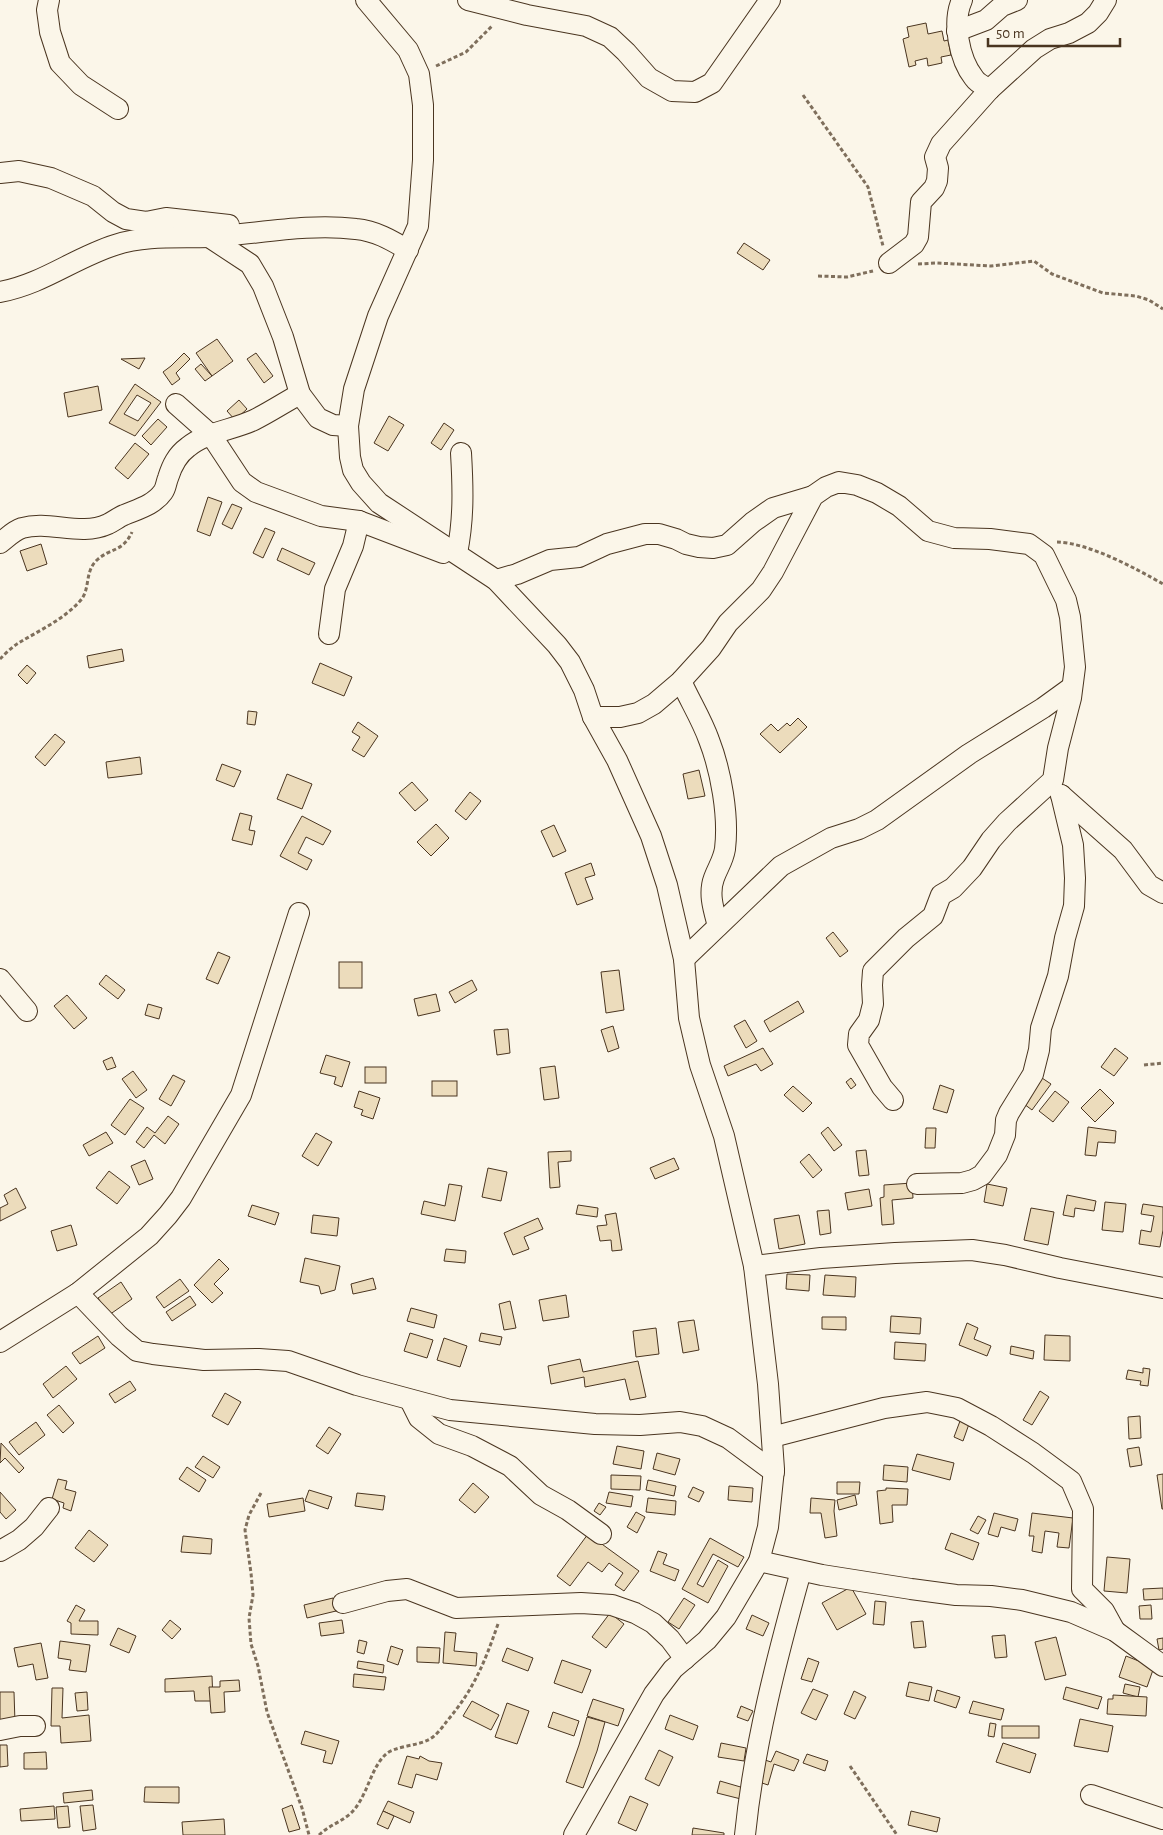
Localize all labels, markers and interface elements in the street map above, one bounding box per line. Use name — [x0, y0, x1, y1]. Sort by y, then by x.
scale bar — [988, 15, 1120, 47]
text: 50 m — [996, 26, 1025, 41]

